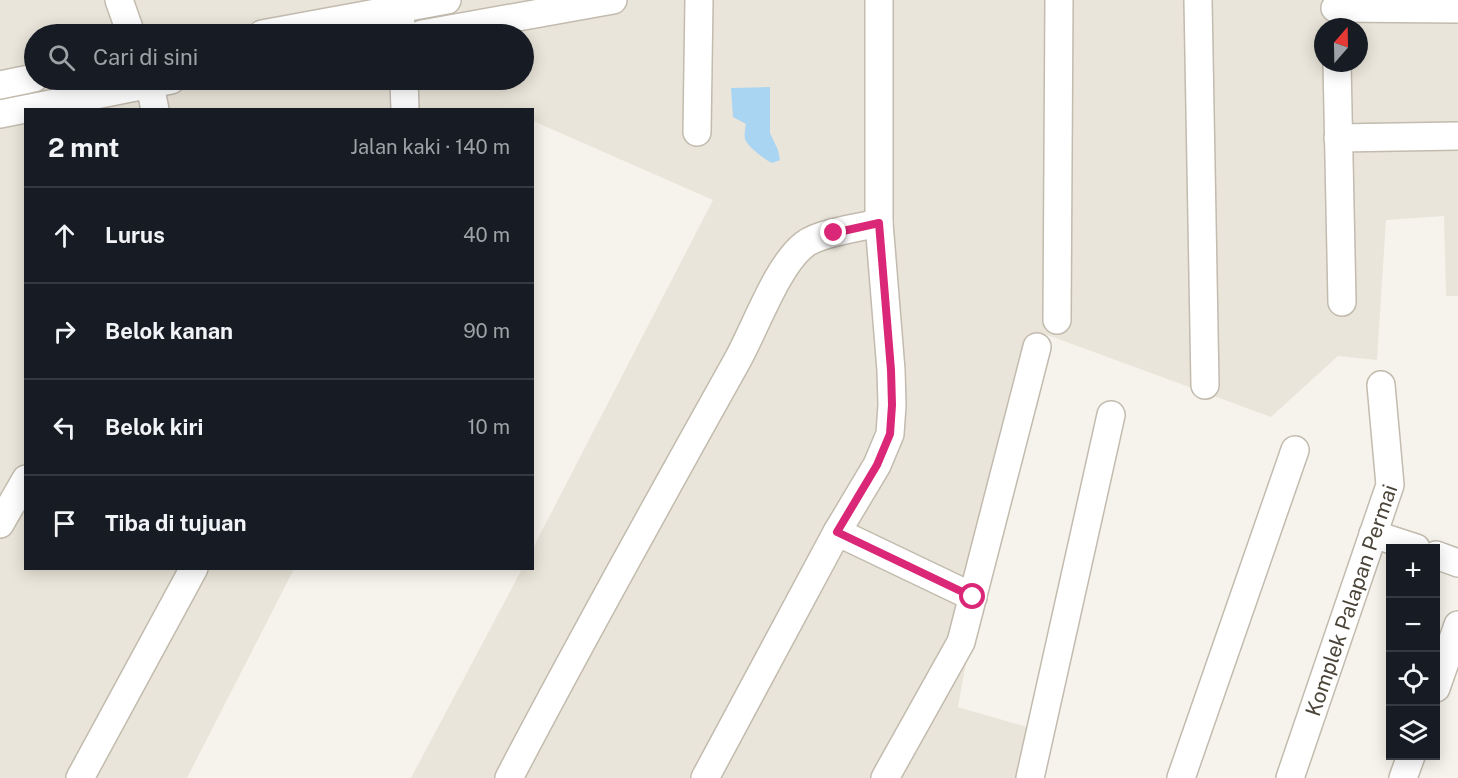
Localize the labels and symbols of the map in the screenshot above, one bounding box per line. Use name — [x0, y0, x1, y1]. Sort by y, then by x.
north arrow — [1314, 18, 1368, 72]
route end — [820, 219, 846, 245]
street label: Komplek Palapan Permai — [1300, 481, 1402, 719]
route start — [959, 583, 985, 609]

